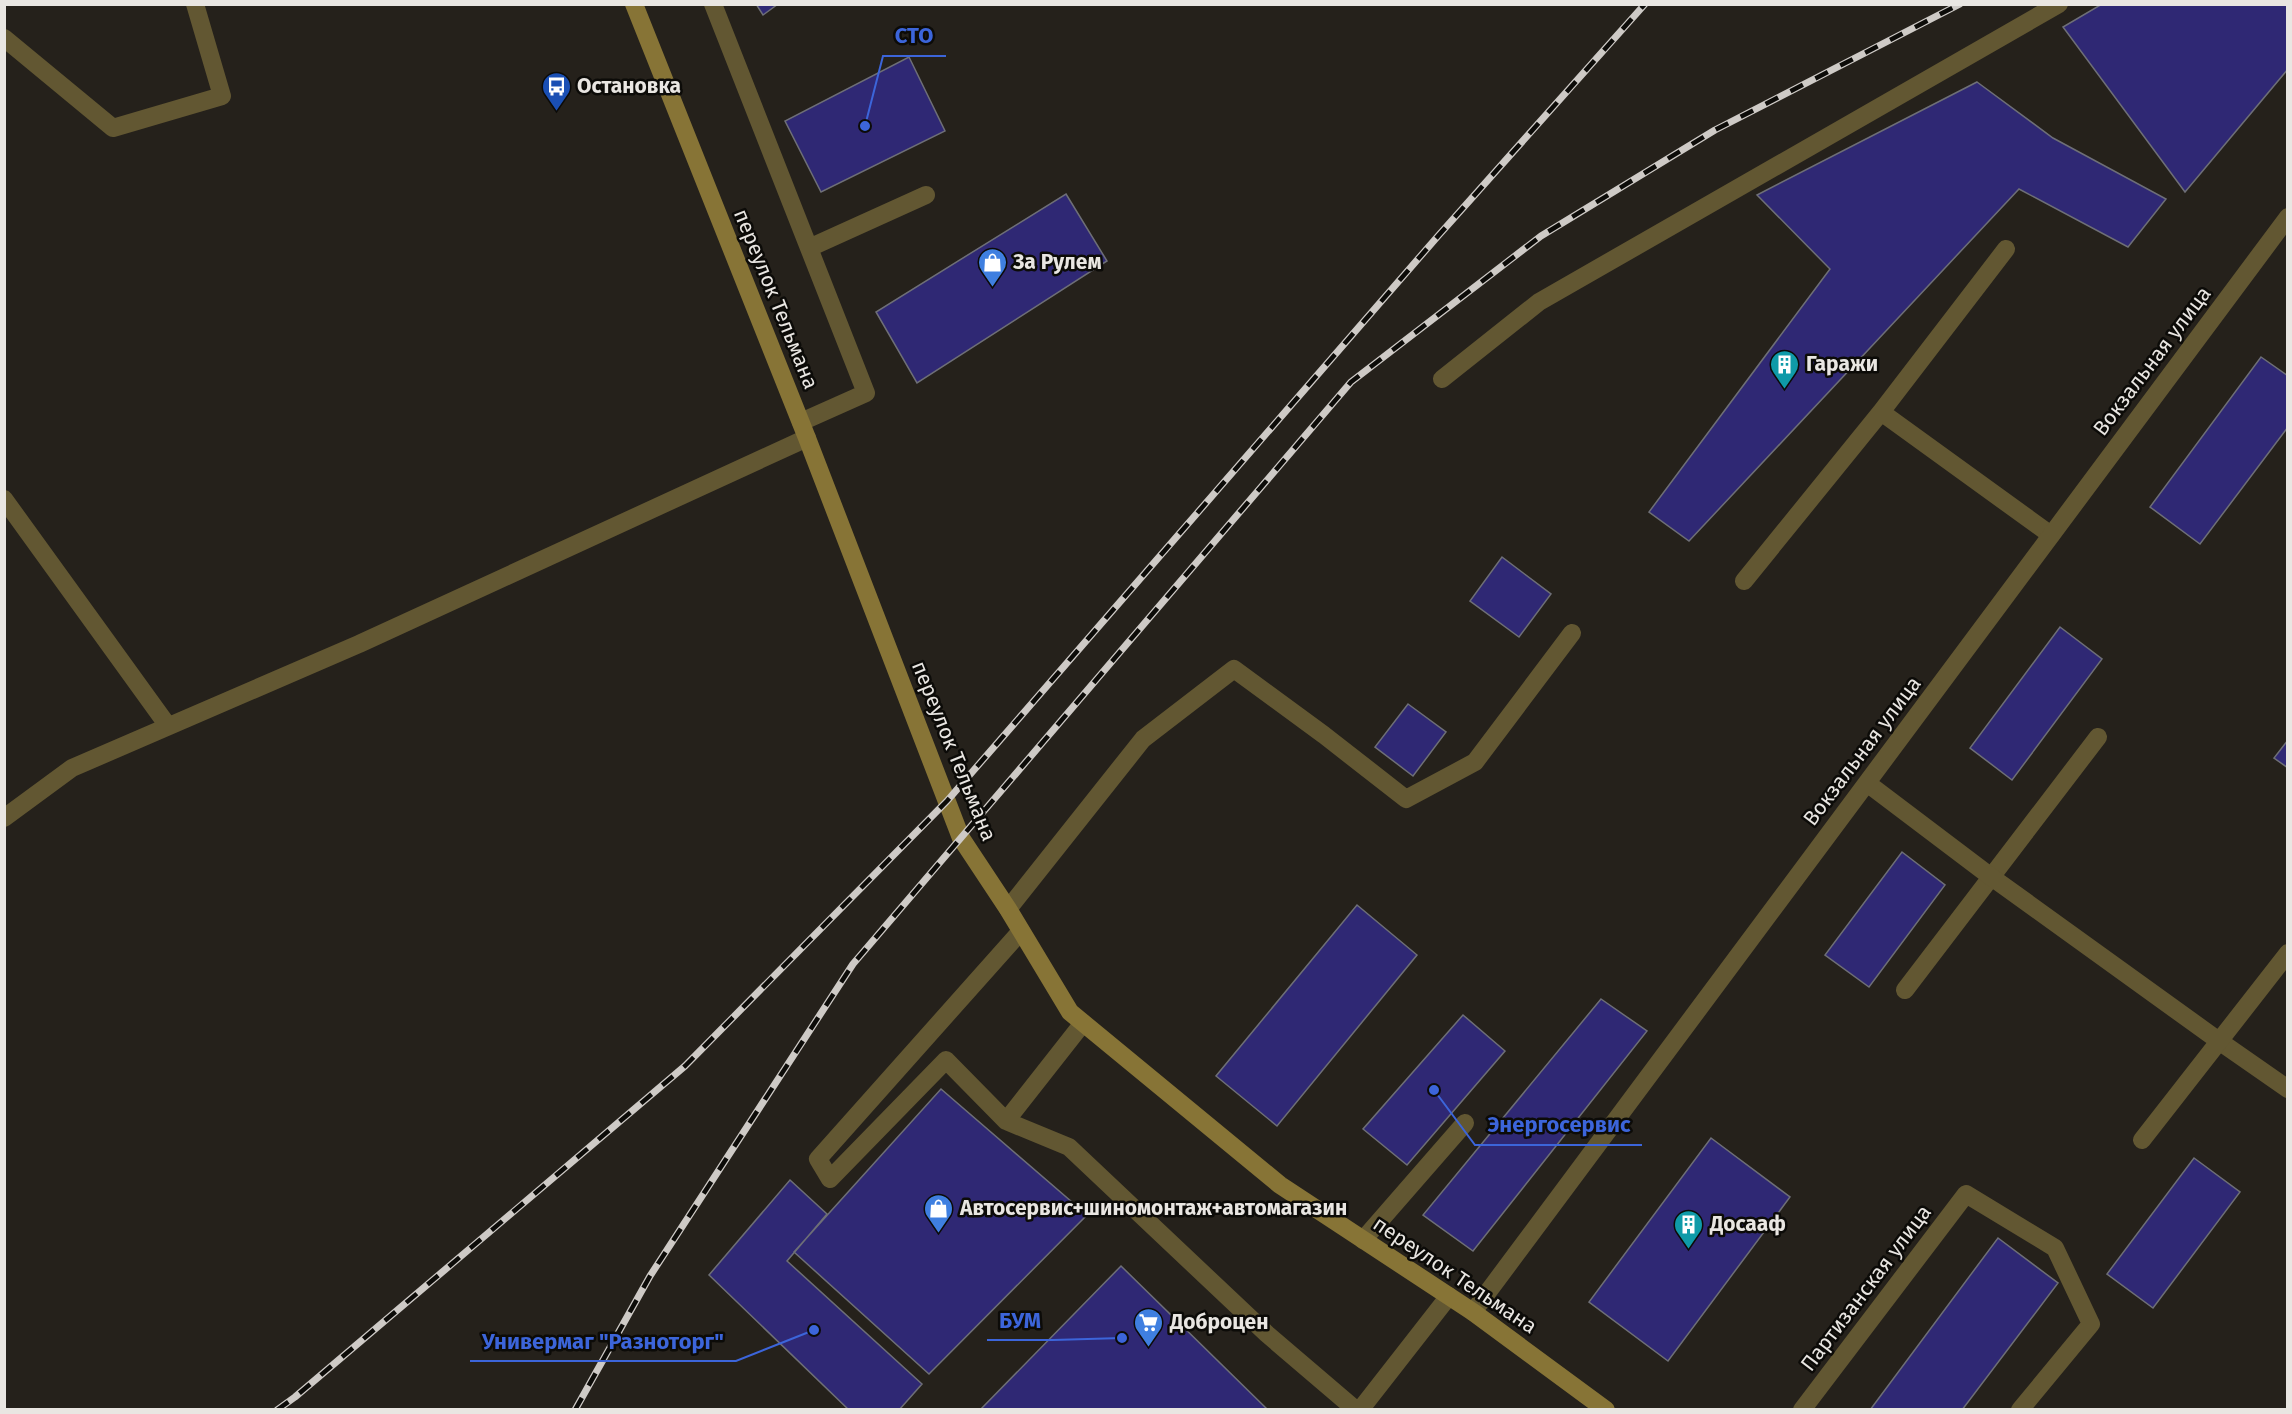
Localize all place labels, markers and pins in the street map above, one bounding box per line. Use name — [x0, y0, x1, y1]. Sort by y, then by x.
callout: СТО — [883, 16, 946, 56]
bus stop icon: Остановка — [540, 70, 572, 112]
place label: Остановка — [577, 73, 681, 99]
shop icon: За Рулем — [976, 246, 1008, 288]
place label: За Рулем — [1012, 249, 1102, 275]
building icon: Гаражи — [1769, 348, 1801, 390]
place label: Гаражи — [1806, 351, 1878, 377]
callout: Энергосервис — [1475, 1105, 1642, 1145]
shop icon: Автосервис+шиномонтаж+автомагазин — [923, 1192, 955, 1234]
place label: Автосервис+шиномонтаж+автомагазин — [959, 1195, 1347, 1221]
building icon: Досааф — [1673, 1208, 1705, 1250]
place label: Досааф — [1709, 1211, 1786, 1237]
callout: БУМ — [987, 1300, 1053, 1340]
supermarket icon: Доброцен — [1133, 1306, 1165, 1348]
place label: Доброцен — [1169, 1309, 1269, 1335]
callout: Универмаг "Разноторг" — [470, 1321, 736, 1361]

